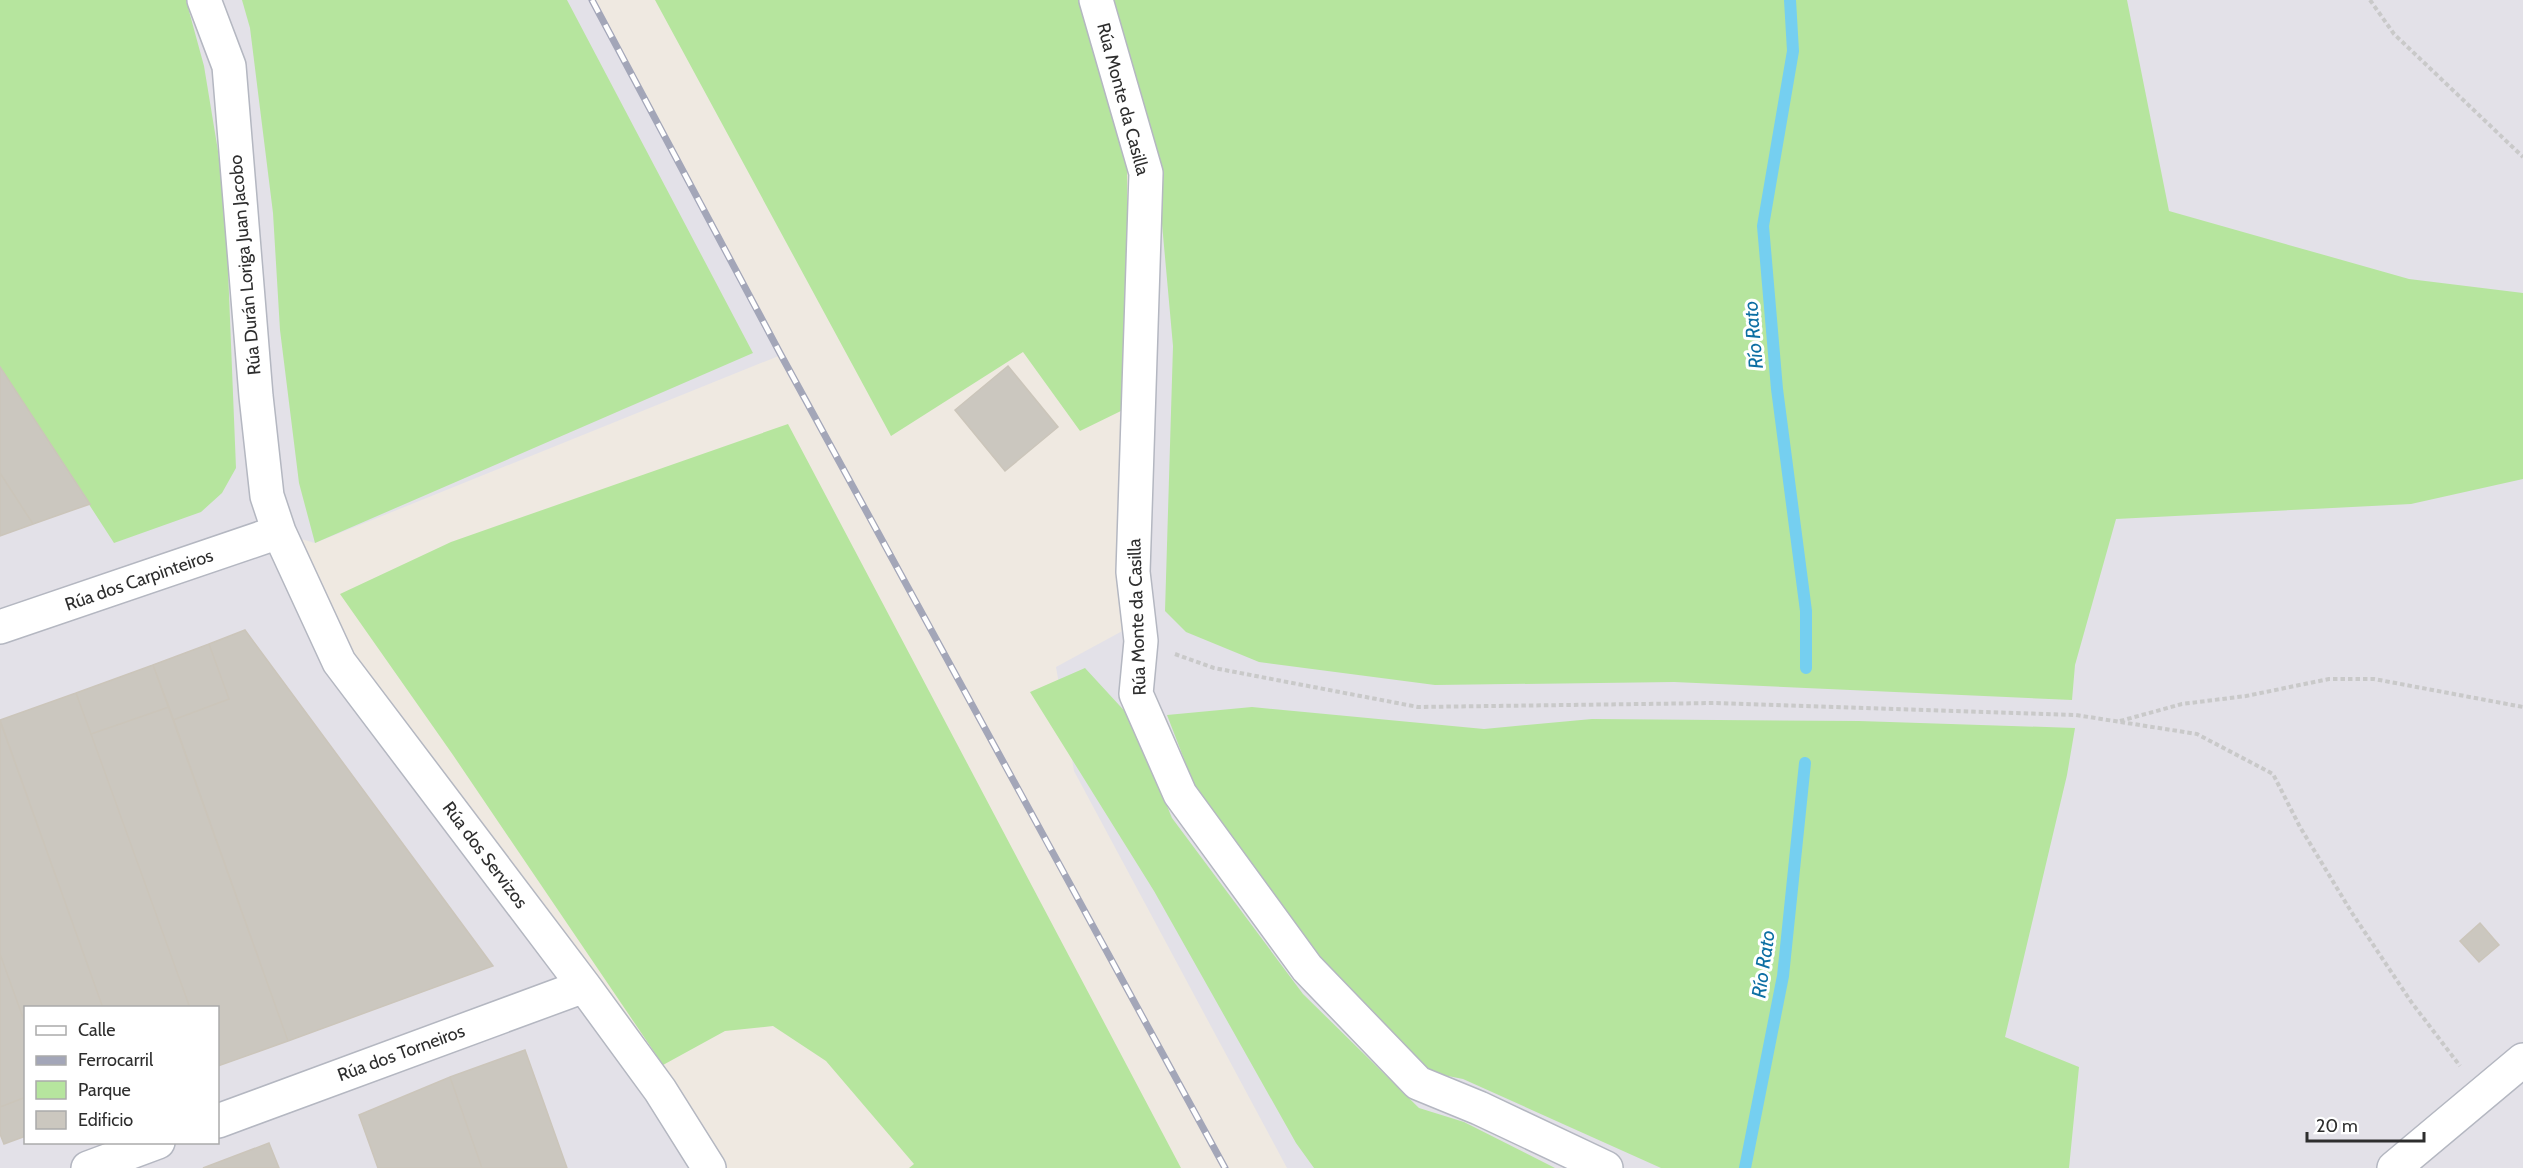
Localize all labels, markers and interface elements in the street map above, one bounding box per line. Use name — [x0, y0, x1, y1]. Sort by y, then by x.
street label: Rúa Monte da Casilla — [1092, 20, 1154, 178]
street label: Rúa Durán Loriga Juan Jacobo — [224, 154, 266, 376]
water label: Río Rato — [1738, 300, 1768, 370]
street label: Rúa Monte da Casilla — [1123, 538, 1151, 696]
street label: Rúa dos Carpinteiros — [62, 544, 216, 616]
street label: Rúa dos Servizos — [438, 797, 532, 913]
water label: Río Rato — [1746, 929, 1780, 999]
legend — [24, 1006, 219, 1144]
text: Calle — [78, 1019, 115, 1041]
street label: Rúa dos Torneiros — [334, 1020, 468, 1086]
text: Ferrocarril — [78, 1049, 154, 1071]
text: Parque — [78, 1079, 131, 1101]
scale bar — [2307, 1105, 2424, 1143]
text: Edificio — [78, 1109, 133, 1131]
text: 20 m — [2316, 1115, 2358, 1137]

